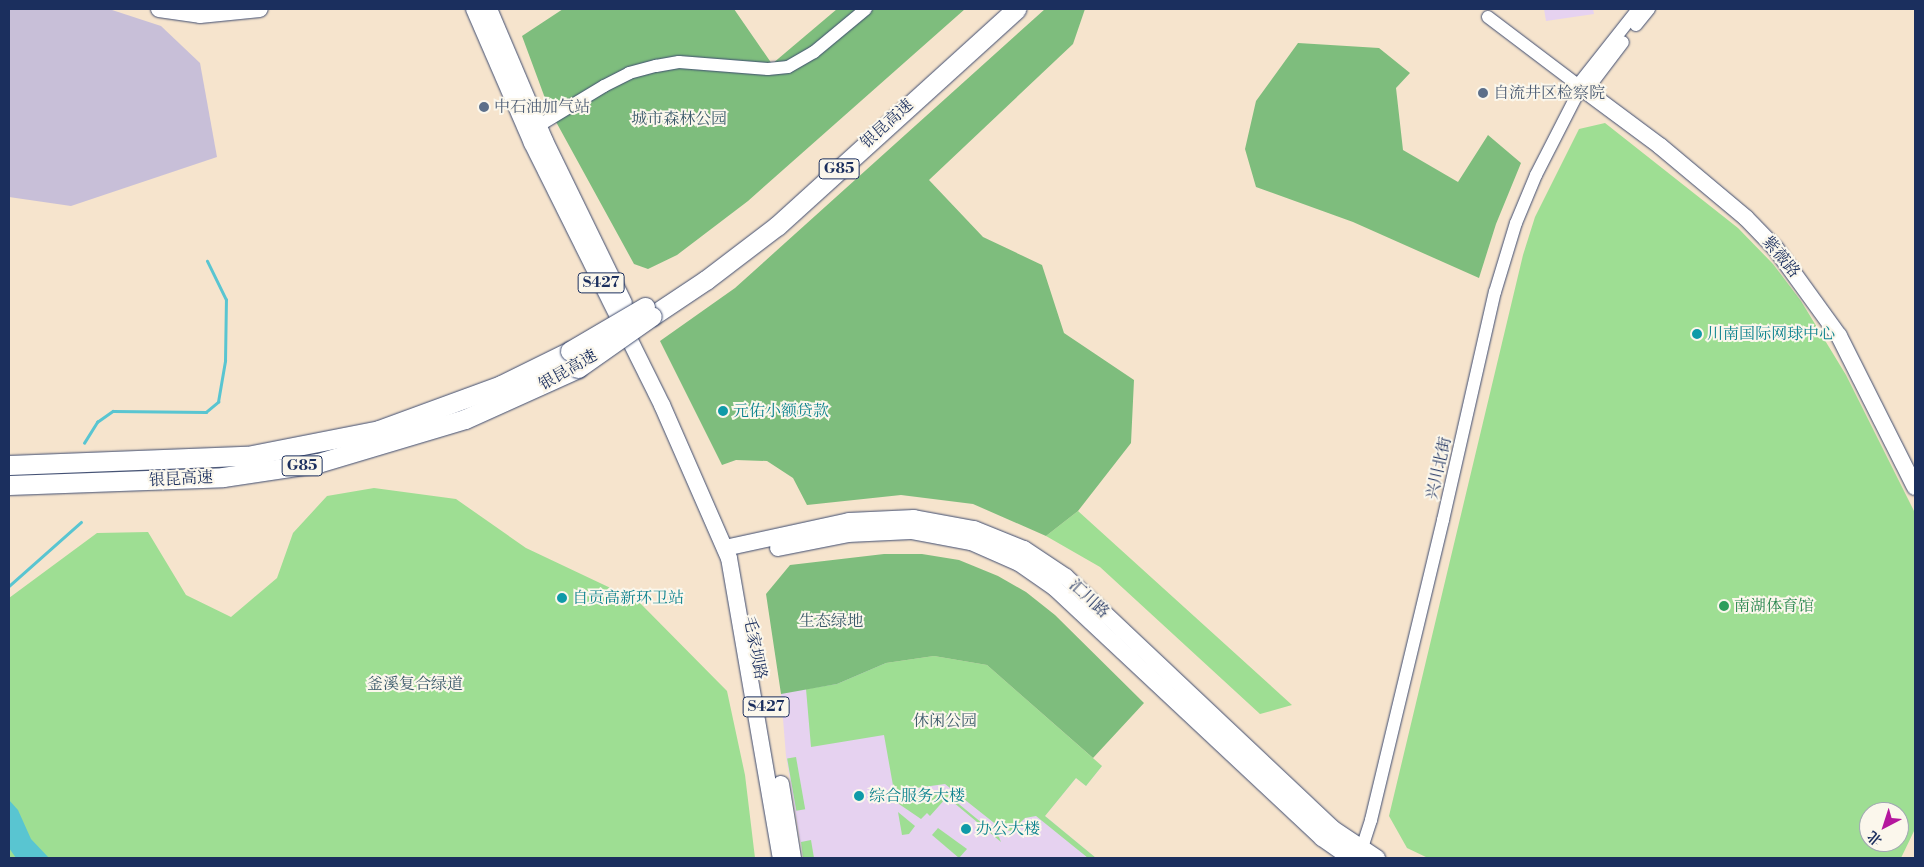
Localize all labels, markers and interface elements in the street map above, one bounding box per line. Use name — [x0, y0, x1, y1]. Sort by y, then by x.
place label: 自流井区检察院 — [1493, 83, 1605, 103]
marker: 自流井区检察院 — [1477, 87, 1489, 99]
street label: 银昆高速 — [857, 95, 917, 153]
place label: 中石油加气站 — [494, 97, 590, 117]
marker: 中石油加气站 — [478, 101, 490, 113]
park label: 城市森林公园 — [631, 109, 727, 129]
road number: G85 — [818, 156, 860, 182]
street label: 紫薇路 — [1758, 232, 1804, 282]
road number: S427 — [577, 270, 625, 296]
place label: 川南国际网球中心 — [1707, 324, 1835, 344]
marker: 川南国际网球中心 — [1691, 328, 1703, 340]
street label: 银昆高速 — [535, 346, 601, 394]
place label: 元佑小额贷款 — [733, 401, 829, 421]
marker: 元佑小额贷款 — [717, 405, 729, 417]
street label: 兴川北街 — [1422, 435, 1456, 501]
road number: G85 — [281, 454, 323, 478]
street label: 银昆高速 — [149, 468, 213, 490]
street label: 汇川路 — [1065, 576, 1113, 622]
place label: 自贡高新环卫站 — [572, 588, 684, 608]
marker: 自贡高新环卫站 — [556, 592, 568, 604]
place label: 南湖体育馆 — [1734, 596, 1814, 616]
marker: 南湖体育馆 — [1718, 600, 1730, 612]
park label: 生态绿地 — [799, 611, 863, 631]
street label: 毛家坝路 — [739, 615, 771, 681]
park label: 釜溪复合绿道 — [367, 674, 463, 694]
road number: S427 — [742, 694, 790, 720]
park label: 休闲公园 — [913, 711, 977, 731]
place label: 综合服务大楼 — [869, 786, 965, 806]
marker: 综合服务大楼 — [853, 790, 865, 802]
north arrow — [1859, 802, 1909, 852]
place label: 办公大楼 — [976, 819, 1040, 839]
marker: 办公大楼 — [960, 823, 972, 835]
text: 北 — [1864, 826, 1886, 849]

